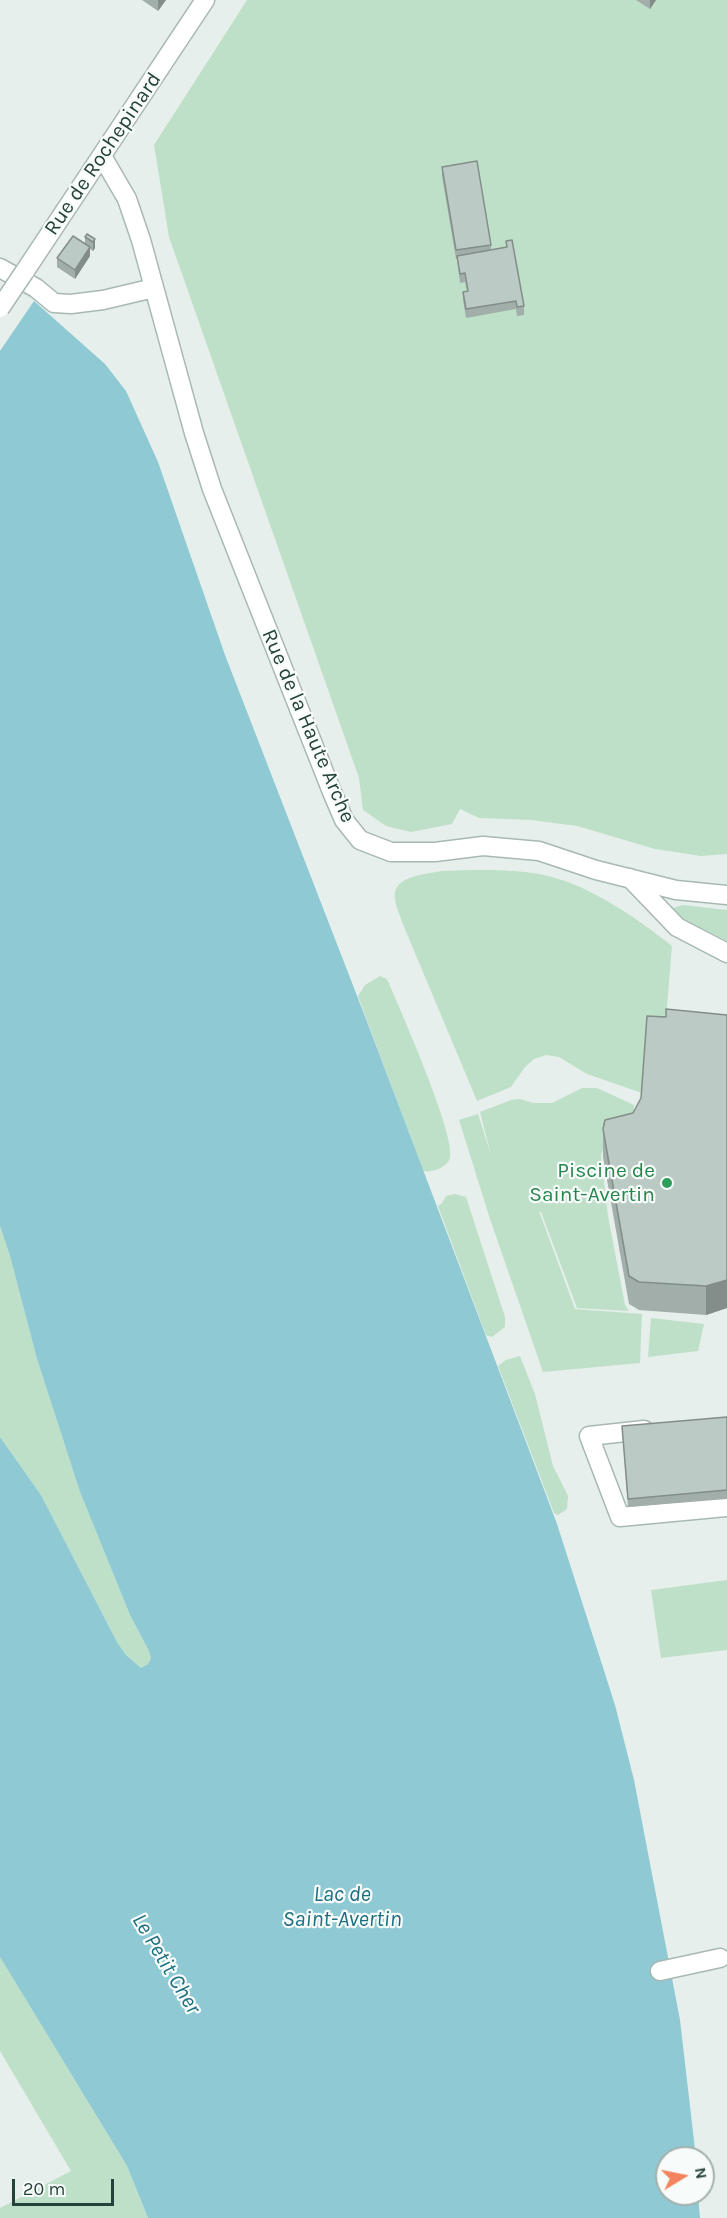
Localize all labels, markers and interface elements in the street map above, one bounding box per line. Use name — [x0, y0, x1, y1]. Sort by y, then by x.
street label: Rue de Rochepinard — [39, 68, 167, 240]
street label: Rue de la Haute Arche — [256, 625, 360, 827]
place label: Piscine de Saint-Avertin — [529, 1158, 655, 1208]
marker: Piscine de Saint-Avertin — [660, 1176, 674, 1190]
water label: Lac de Saint-Avertin — [282, 1882, 402, 1934]
water label: Le Petit Cher — [126, 1909, 206, 2019]
north arrow — [655, 2146, 715, 2206]
text: N — [691, 2166, 712, 2180]
scale bar — [15, 2167, 117, 2205]
text: 20 m — [23, 2178, 65, 2200]

